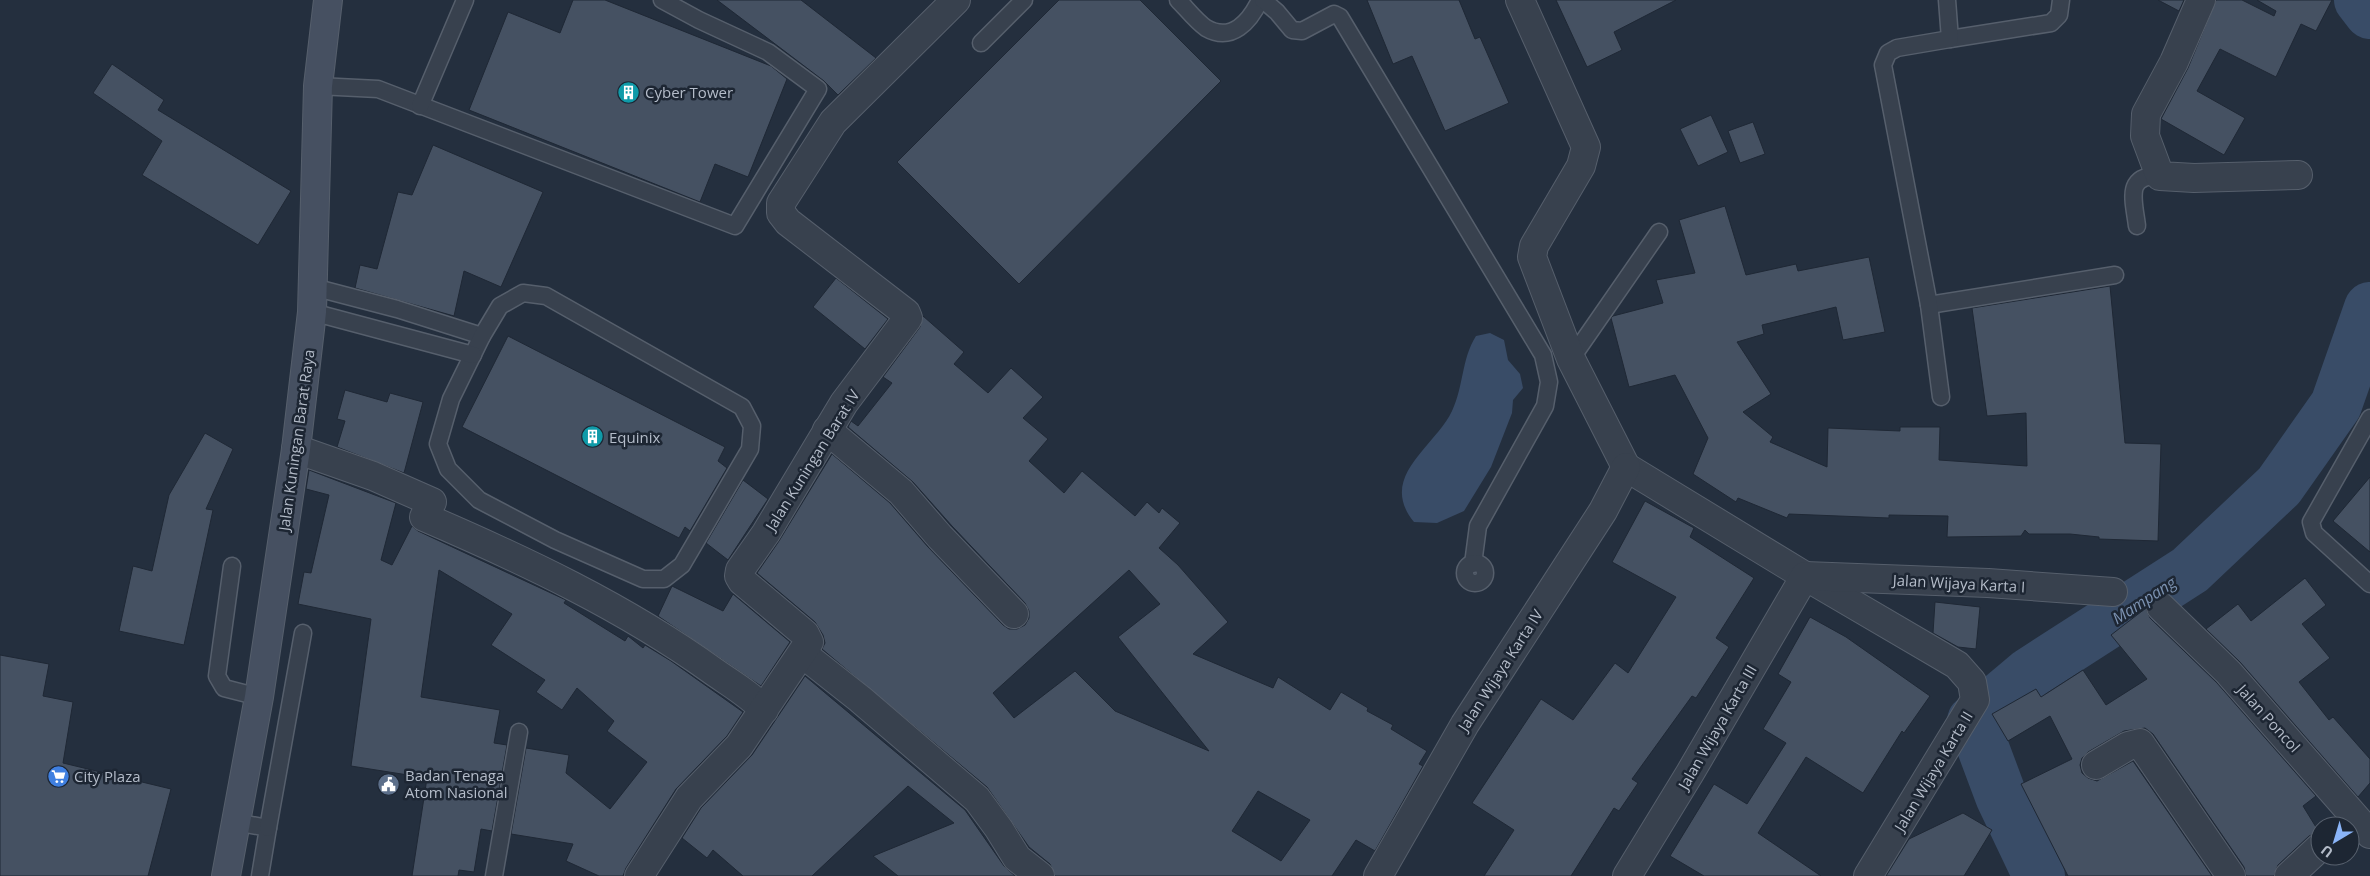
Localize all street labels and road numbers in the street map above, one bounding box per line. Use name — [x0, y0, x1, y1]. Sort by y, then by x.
street label: Jalan Kuningan Barat Raya — [273, 348, 319, 534]
street label: Jalan Kuningan Barat IV — [759, 386, 864, 536]
street label: Jalan Wijaya Karta I — [1890, 569, 2026, 596]
street label: Jalan Wijaya Karta IV — [1452, 605, 1547, 736]
street label: Jalan Wijaya Karta III — [1672, 661, 1761, 795]
street label: Jalan Poncol — [2232, 678, 2305, 756]
street label: Jalan Wijaya Karta II — [1888, 707, 1977, 836]

